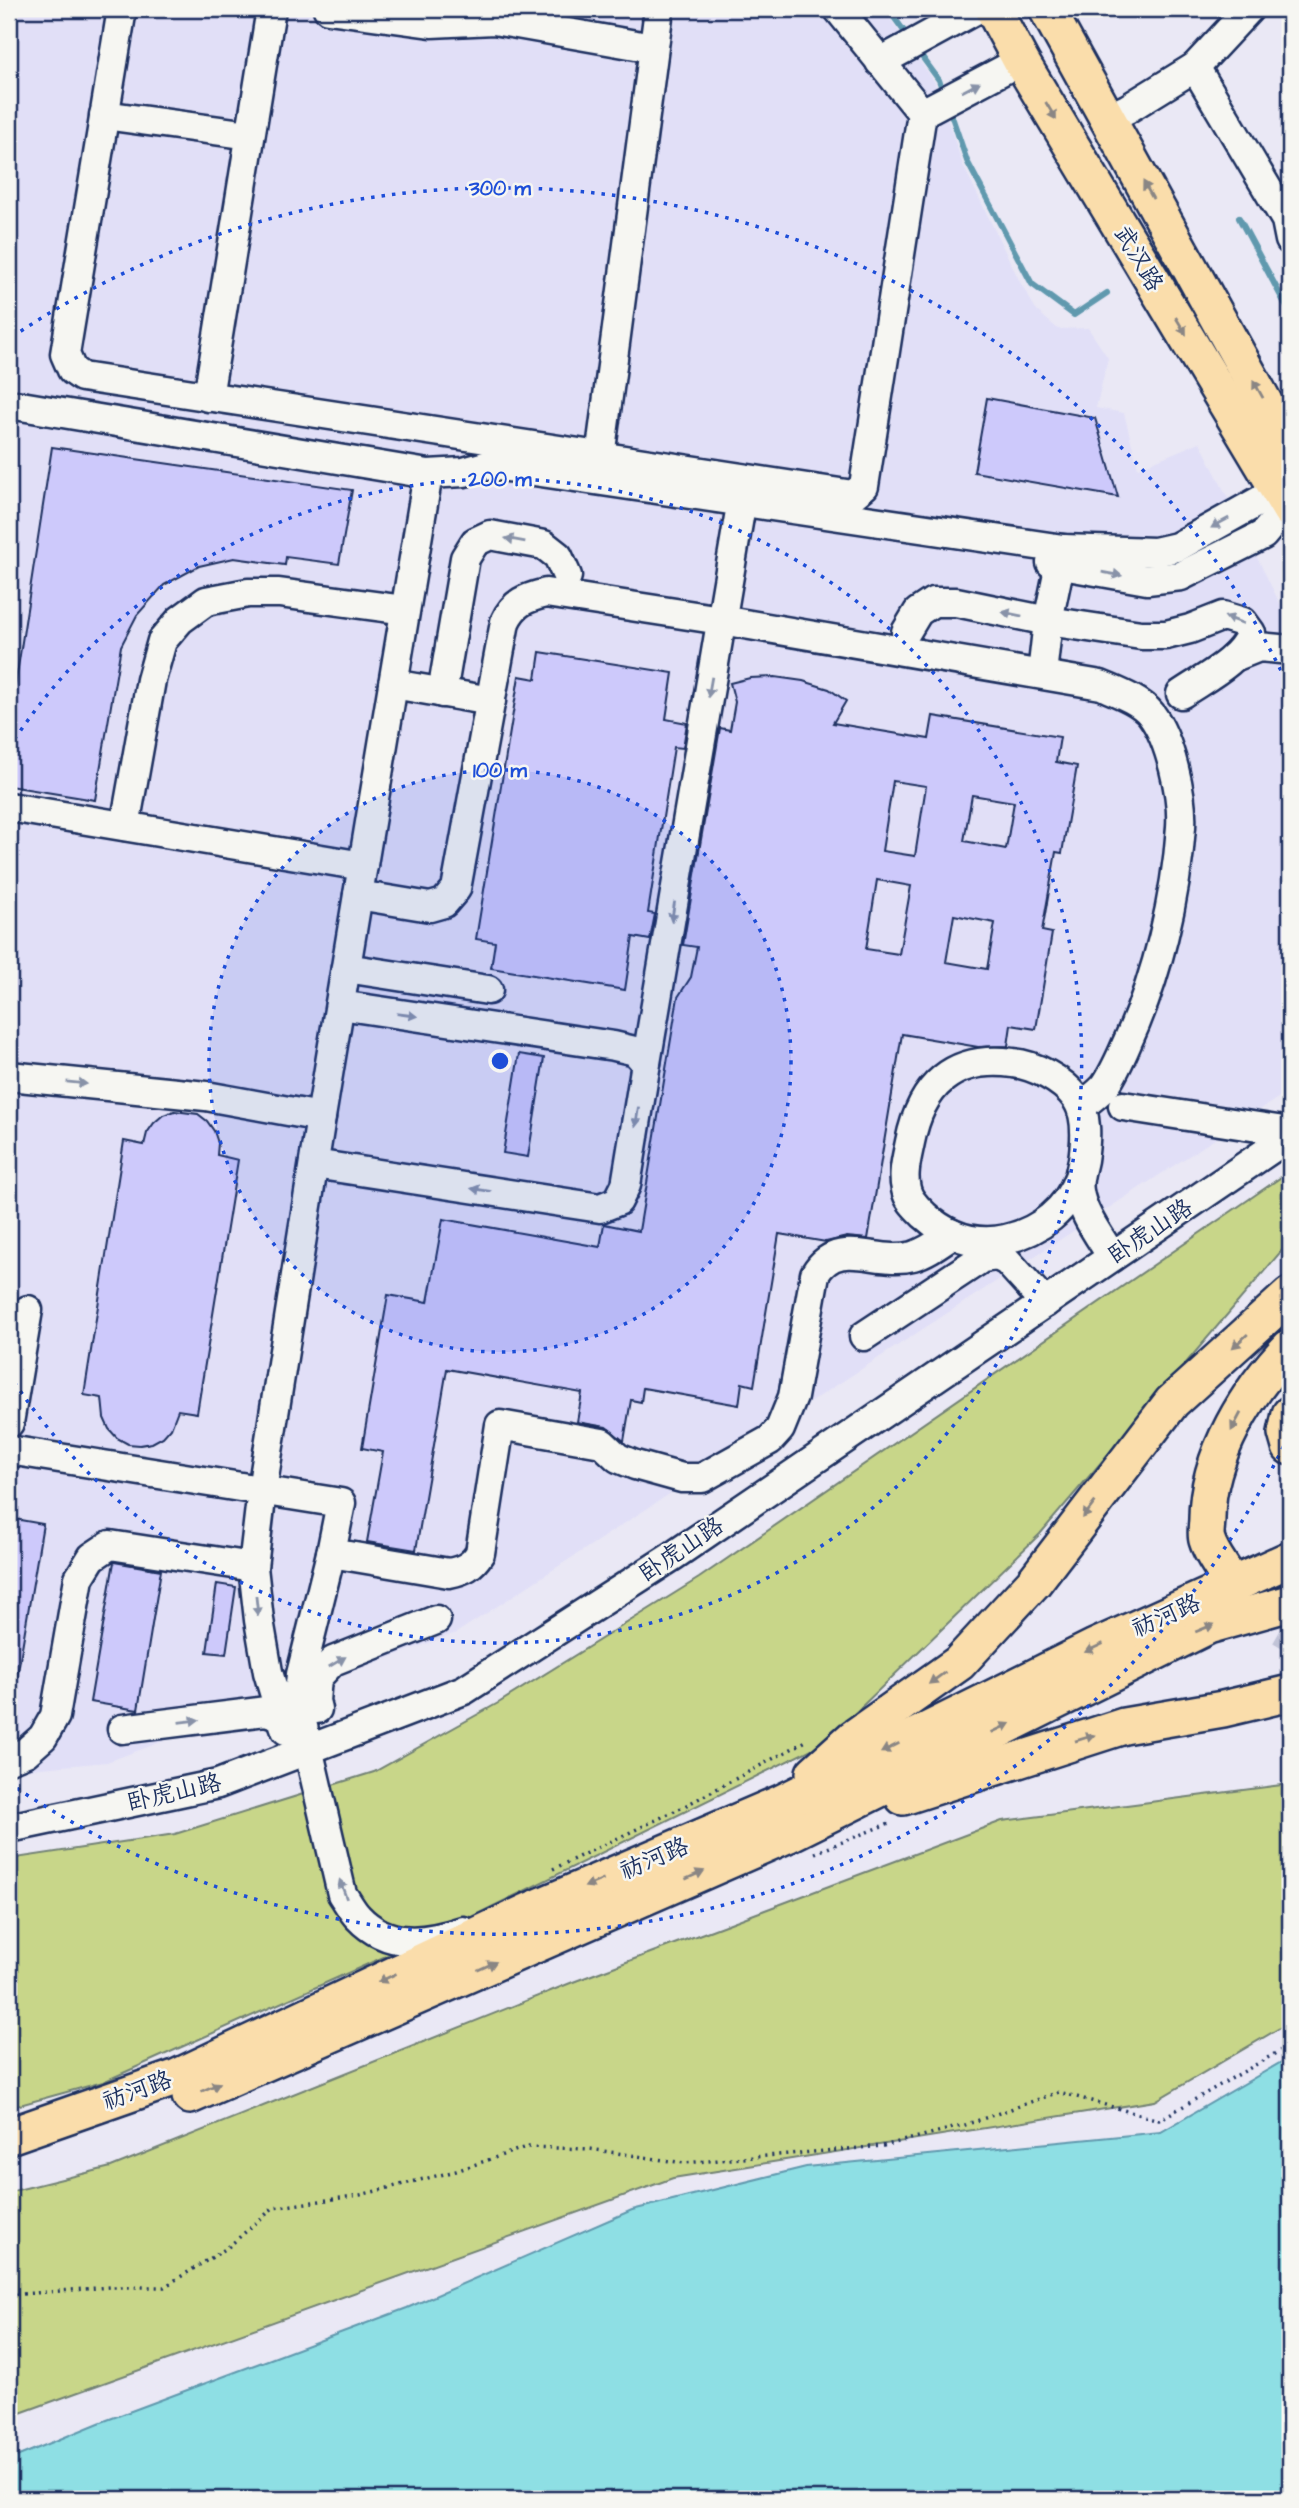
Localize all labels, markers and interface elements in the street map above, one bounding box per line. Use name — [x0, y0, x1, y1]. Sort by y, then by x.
one-way arrow — [961, 81, 981, 93]
one-way arrow — [1044, 101, 1057, 120]
text: 300 m — [468, 174, 532, 203]
one-way arrow — [1142, 180, 1153, 200]
street label: 武汉路 — [1105, 219, 1171, 298]
one-way arrow — [1175, 317, 1187, 336]
one-way arrow — [1252, 379, 1264, 399]
text: 200 m — [467, 465, 532, 494]
one-way arrow — [1210, 517, 1229, 529]
one-way arrow — [504, 534, 526, 545]
one-way arrow — [1101, 569, 1123, 580]
one-way arrow — [1001, 608, 1023, 619]
one-way arrow — [1223, 614, 1244, 625]
one-way arrow — [704, 676, 715, 698]
text: 100 m — [473, 756, 528, 785]
one-way arrow — [667, 901, 678, 923]
one-way arrow — [396, 1010, 418, 1021]
centre of rings — [488, 1049, 512, 1073]
one-way arrow — [66, 1078, 88, 1089]
one-way arrow — [631, 1106, 642, 1128]
one-way arrow — [470, 1184, 492, 1195]
street label: 卧虎山路 — [1101, 1191, 1200, 1273]
one-way arrow — [1232, 1332, 1249, 1348]
one-way arrow — [1230, 1412, 1242, 1432]
one-way arrow — [1083, 1501, 1097, 1519]
street label: 卧虎山路 — [632, 1509, 731, 1591]
street label: 祊河路 — [1127, 1586, 1206, 1646]
one-way arrow — [252, 1595, 263, 1617]
one-way arrow — [1195, 1622, 1216, 1633]
one-way arrow — [1084, 1642, 1104, 1653]
one-way arrow — [327, 1655, 347, 1668]
one-way arrow — [928, 1671, 946, 1685]
one-way arrow — [179, 1715, 201, 1726]
one-way arrow — [991, 1723, 1011, 1734]
one-way arrow — [1075, 1733, 1096, 1743]
one-way arrow — [880, 1743, 900, 1754]
street label: 卧虎山路 — [124, 1766, 225, 1820]
street label: 祊河路 — [615, 1829, 694, 1889]
one-way arrow — [685, 1869, 706, 1880]
one-way arrow — [584, 1877, 604, 1889]
one-way arrow — [337, 1878, 348, 1899]
one-way arrow — [477, 1960, 497, 1972]
one-way arrow — [377, 1972, 397, 1983]
street label: 祊河路 — [98, 2063, 177, 2119]
one-way arrow — [201, 2081, 221, 2093]

